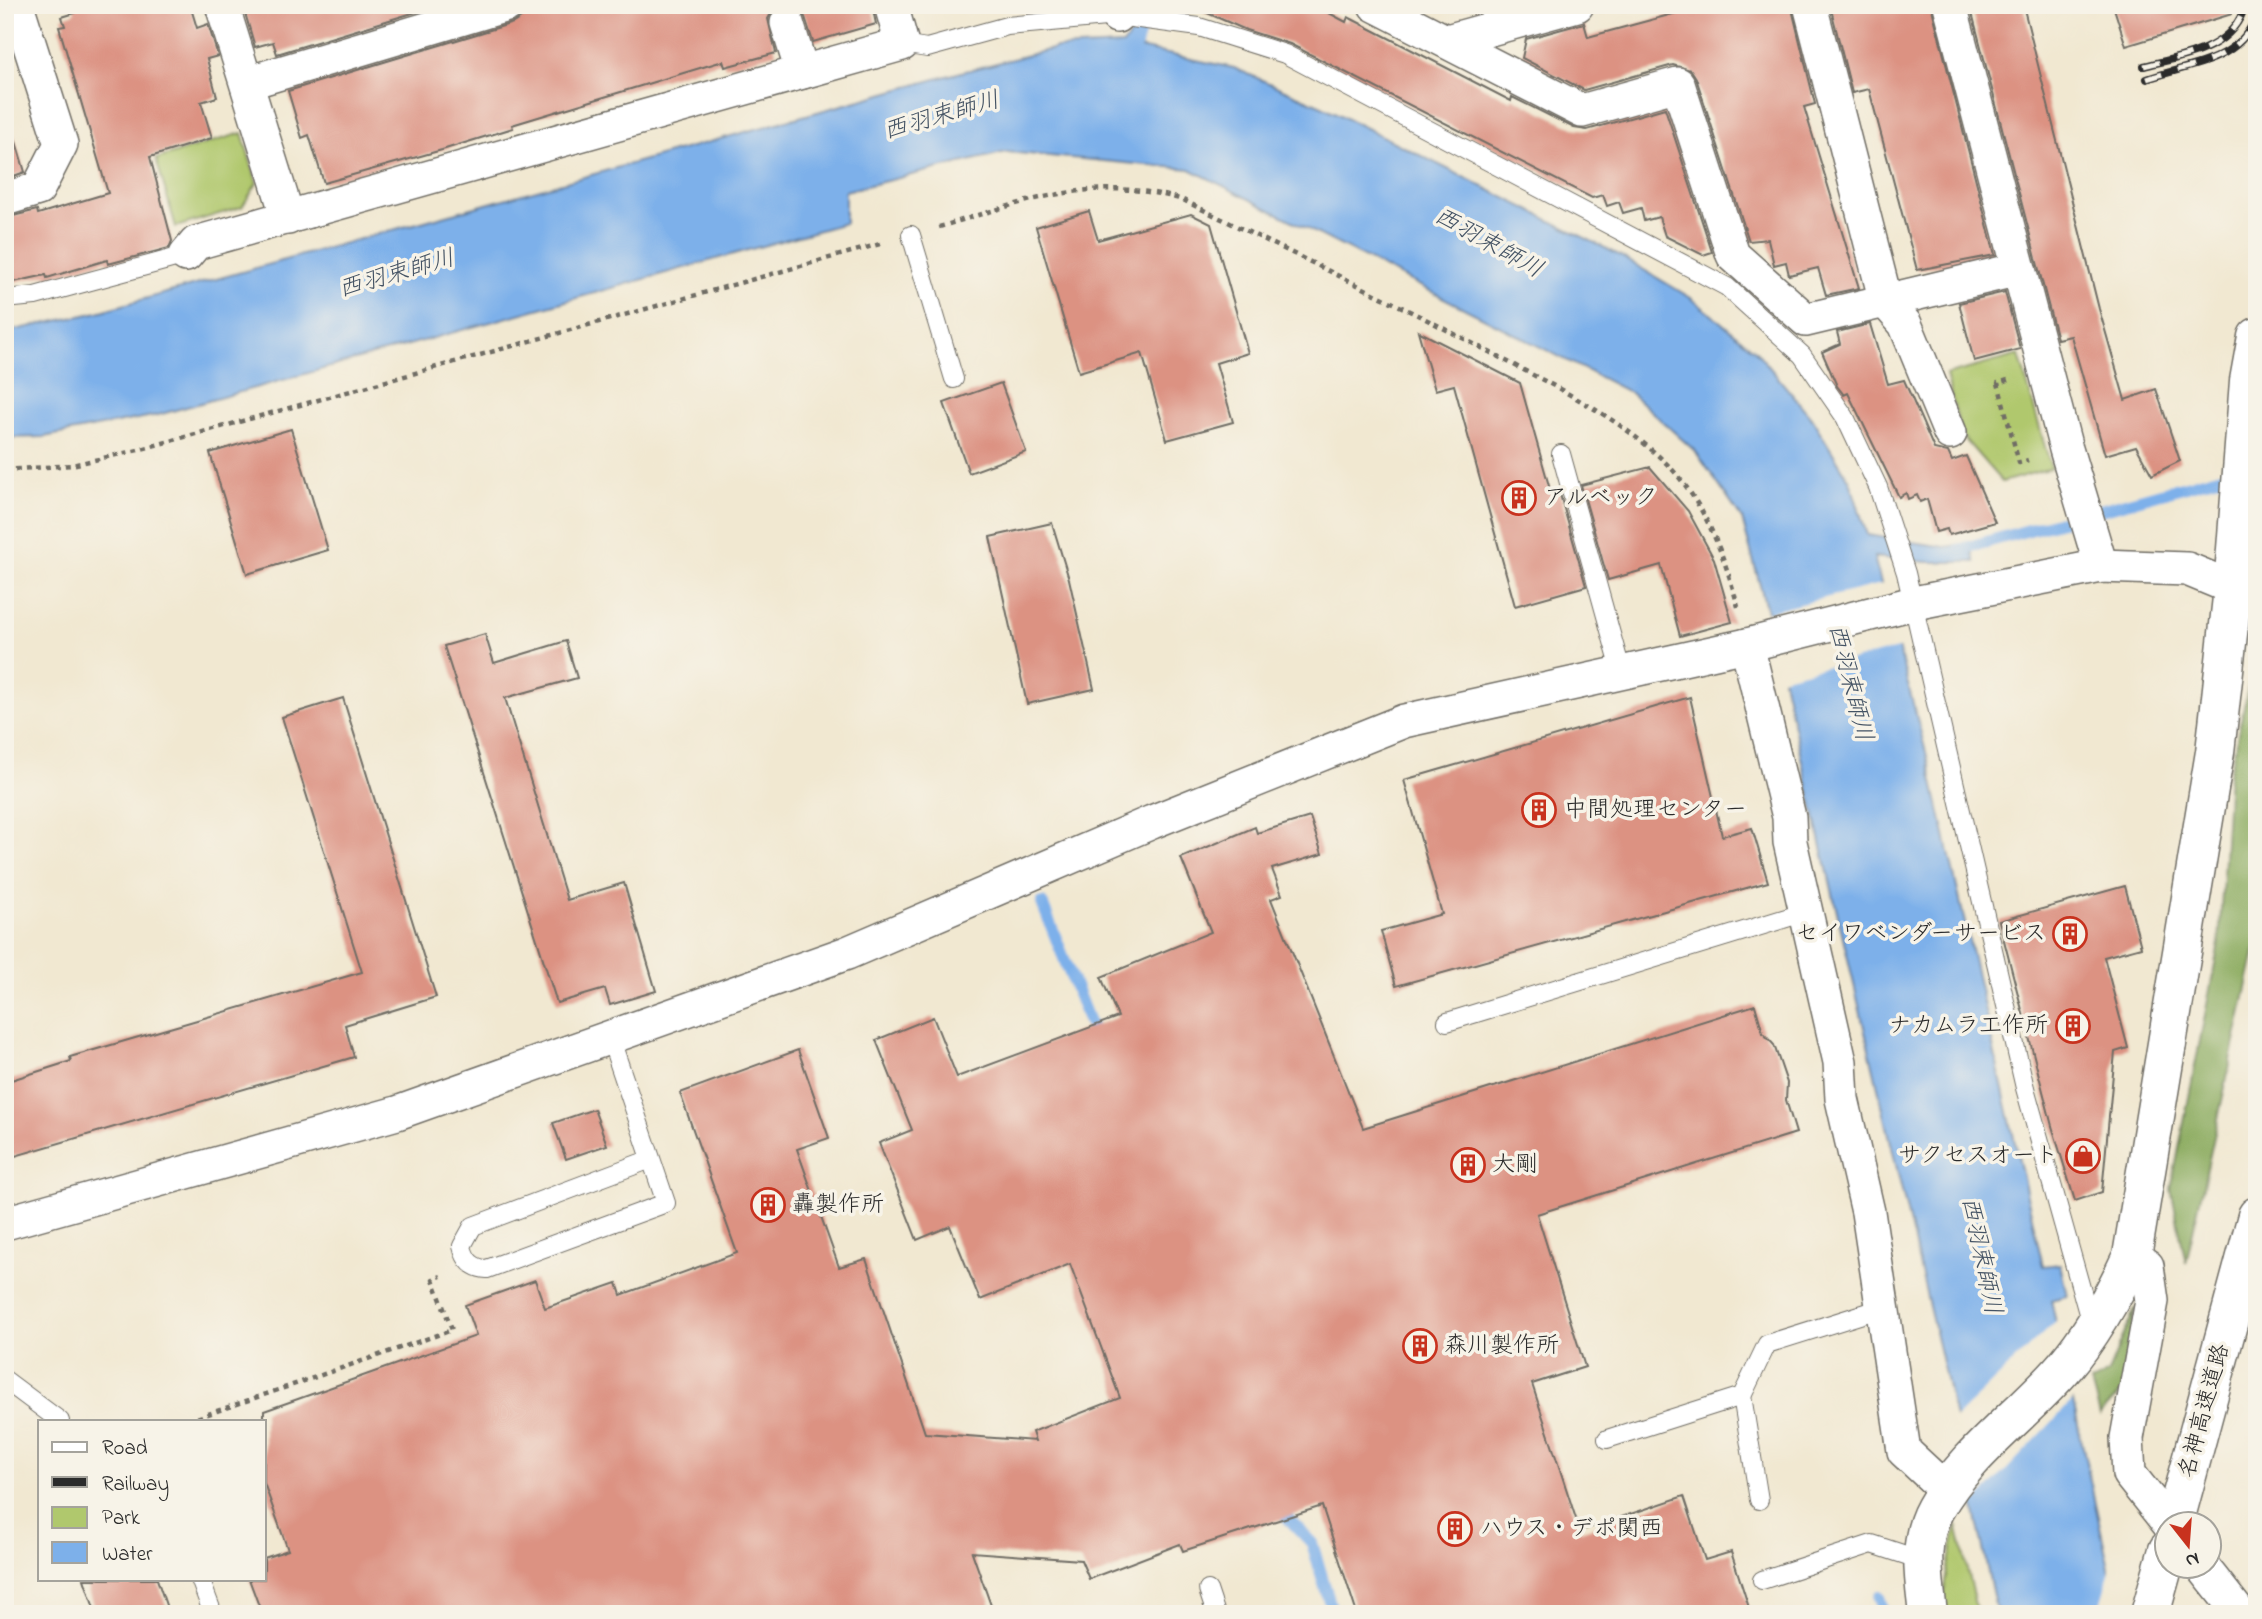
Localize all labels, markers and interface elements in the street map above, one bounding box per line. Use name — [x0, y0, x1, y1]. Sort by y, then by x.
water label: 西羽束師川 — [880, 84, 1004, 150]
water label: 西羽束師川 — [1427, 200, 1549, 288]
water label: 西羽束師川 — [335, 242, 459, 308]
building icon: アルベック — [1500, 479, 1538, 517]
place label: アルベック — [1544, 482, 1658, 515]
water label: 西羽束師川 — [1818, 621, 1880, 745]
building icon: 中間処理センター — [1520, 791, 1558, 829]
place label: 中間処理センター — [1564, 794, 1747, 827]
building icon: セイワベンダーサービス — [2051, 915, 2089, 953]
place label: セイワベンダーサービス — [1795, 918, 2046, 951]
building icon: ナカムラ工作所 — [2054, 1007, 2092, 1045]
place label: ナカムラ工作所 — [1888, 1010, 2048, 1043]
shop icon: サクセスオート — [2064, 1137, 2102, 1175]
place label: サクセスオート — [1898, 1140, 2058, 1173]
building icon: 大剛 — [1449, 1146, 1487, 1184]
place label: 大剛 — [1492, 1149, 1538, 1182]
building icon: 轟製作所 — [749, 1186, 787, 1224]
place label: 轟製作所 — [792, 1189, 884, 1222]
water label: 西羽束師川 — [1950, 1194, 2010, 1318]
building icon: 森川製作所 — [1401, 1327, 1439, 1365]
place label: 森川製作所 — [1444, 1330, 1559, 1363]
street label: 名神高速道路 — [2171, 1340, 2239, 1482]
legend — [38, 1420, 266, 1580]
text: Road — [102, 1434, 148, 1464]
text: Railway — [102, 1470, 169, 1502]
text: Park — [102, 1504, 141, 1534]
building icon: ハウス・デポ関西 — [1436, 1510, 1474, 1548]
north arrow — [2154, 1510, 2224, 1580]
place label: ハウス・デポ関西 — [1480, 1513, 1663, 1546]
text: Water — [102, 1540, 153, 1570]
text: N — [2182, 1544, 2202, 1574]

